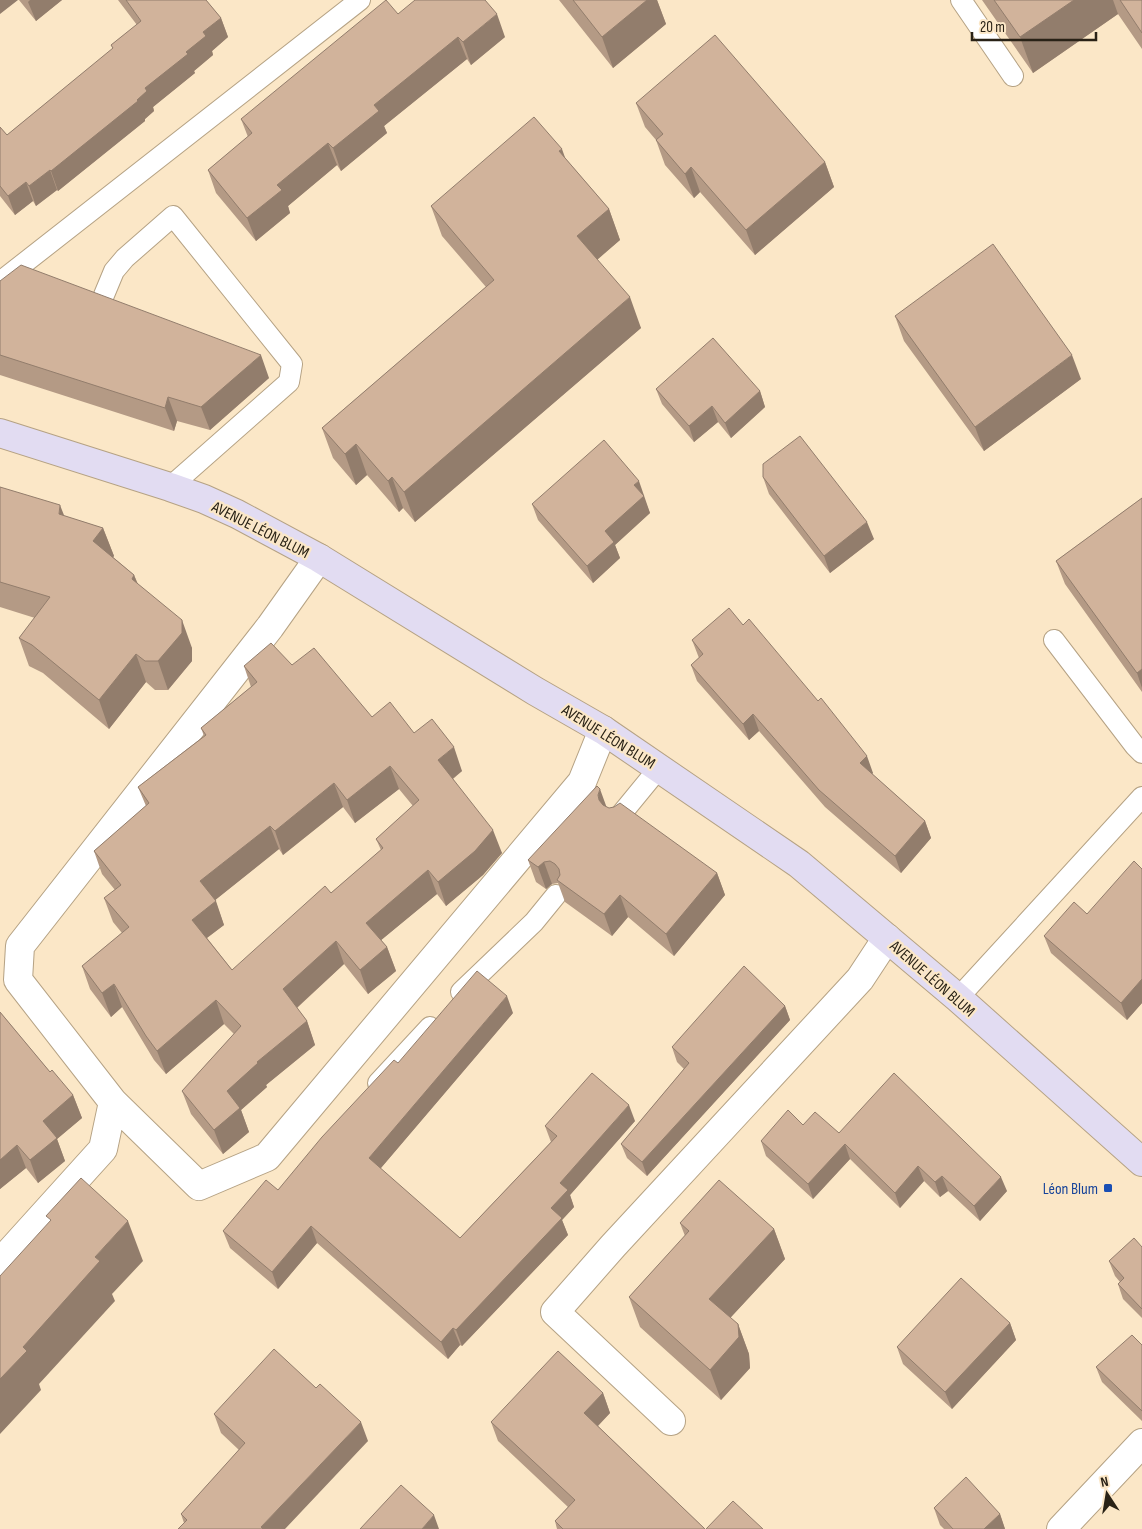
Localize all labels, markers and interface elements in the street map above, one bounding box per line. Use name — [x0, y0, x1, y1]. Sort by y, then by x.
scale bar — [972, 10, 1096, 42]
text: 20 m — [980, 18, 1005, 37]
street label: AVENUE LÉON BLUM — [208, 497, 312, 563]
street label: AVENUE LÉON BLUM — [557, 700, 658, 774]
street label: AVENUE LÉON BLUM — [885, 936, 978, 1021]
place label: Léon Blum — [1043, 1180, 1098, 1199]
marker: Léon Blum — [1102, 1182, 1114, 1194]
north arrow — [1082, 1469, 1132, 1519]
text: N — [1099, 1473, 1110, 1491]

